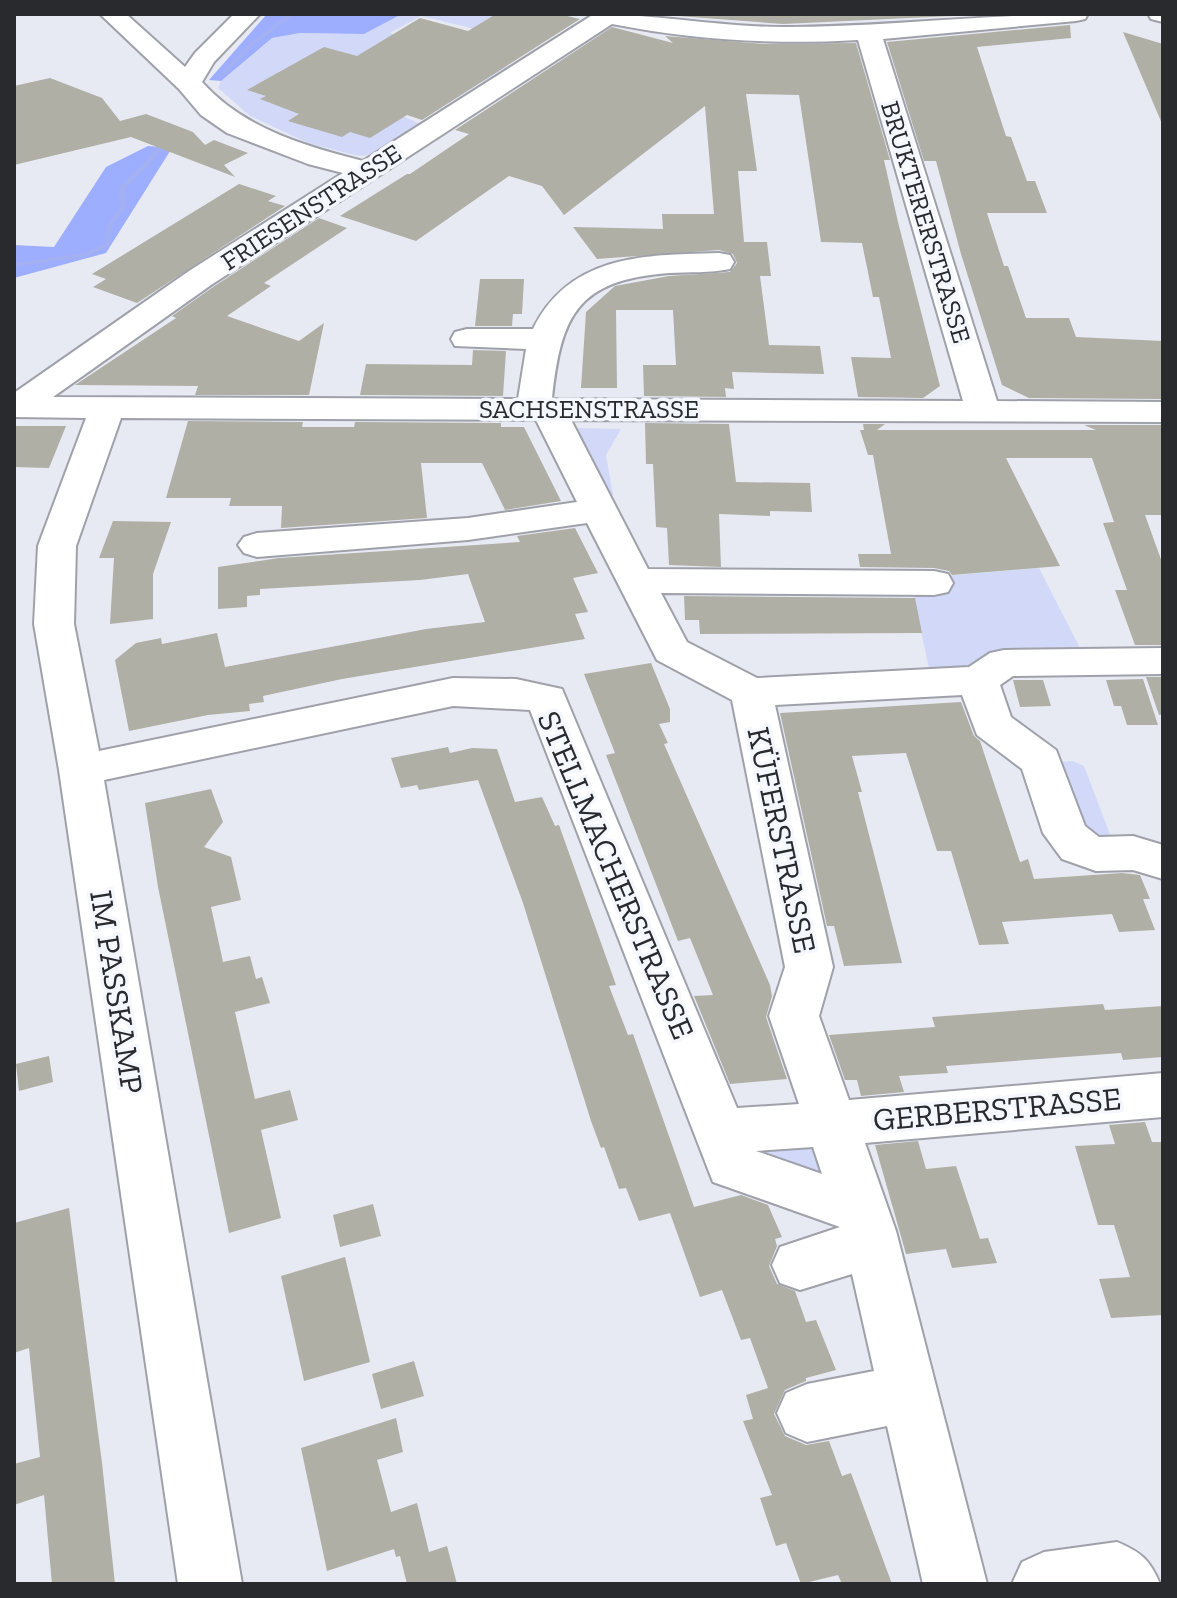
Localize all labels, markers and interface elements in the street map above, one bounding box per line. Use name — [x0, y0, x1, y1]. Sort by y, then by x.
street label: BRUKTERERSTRASSE — [874, 97, 978, 347]
street label: FRIESENSTRASSE — [215, 137, 407, 277]
street label: SACHSENSTRASSE — [479, 393, 699, 425]
street label: STELLMACHERSTRASSE — [530, 705, 702, 1045]
street label: KÜFERSTRASSE — [739, 723, 825, 957]
street label: IM PASSKAMP — [82, 888, 152, 1096]
street label: GERBERSTRASSE — [871, 1079, 1123, 1139]

